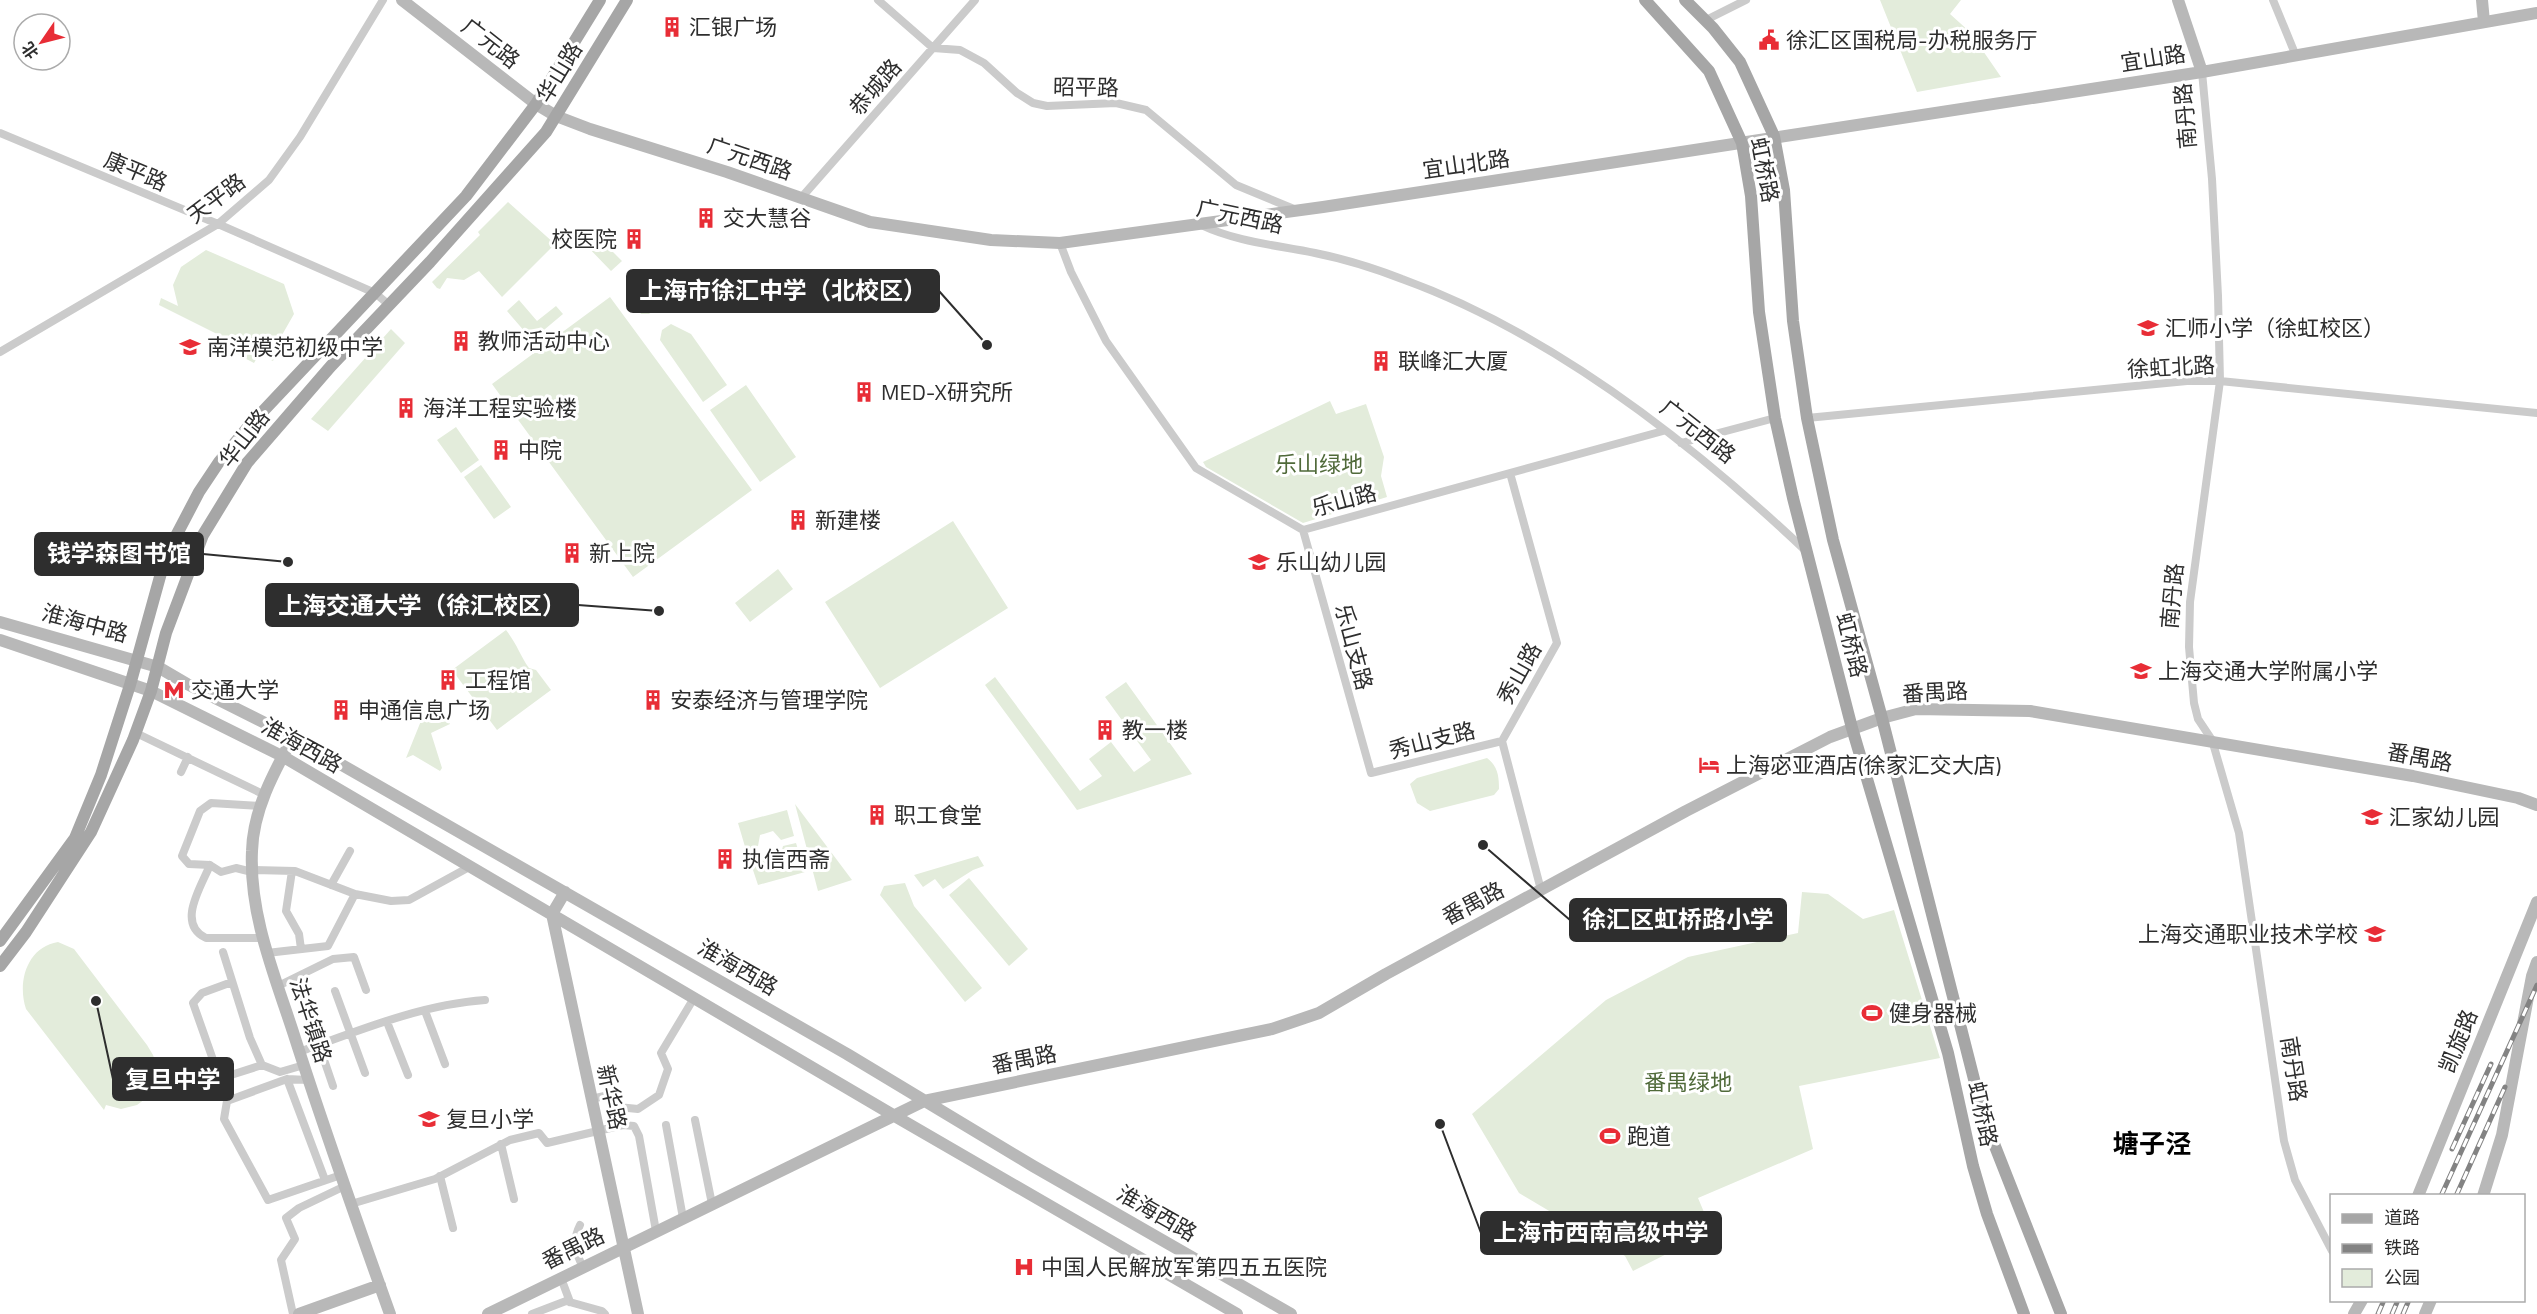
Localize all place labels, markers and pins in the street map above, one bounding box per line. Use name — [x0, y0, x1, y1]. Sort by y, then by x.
place label: 汇银广场 — [689, 10, 777, 44]
building icon: 汇银广场 — [660, 15, 684, 39]
place label: 徐汇区国税局-办税服务厅 — [1786, 23, 2038, 57]
public building icon: 徐汇区国税局-办税服务厅 — [1757, 28, 1781, 52]
place label: 交大慧谷 — [723, 201, 811, 235]
building icon: 交大慧谷 — [694, 206, 718, 230]
place label: 校医院 — [551, 222, 617, 256]
building icon: 校医院 — [622, 227, 646, 251]
callout: 上海市徐汇中学（北校区） — [627, 270, 939, 312]
place label: 汇师小学（徐虹校区） — [2165, 311, 2385, 345]
school or university icon: 汇师小学（徐虹校区） — [2136, 316, 2160, 340]
place label: 教师活动中心 — [478, 324, 610, 358]
building icon: 教师活动中心 — [449, 329, 473, 353]
place label: 南洋模范初级中学 — [207, 330, 383, 364]
school or university icon: 南洋模范初级中学 — [178, 335, 202, 359]
place label: 联峰汇大厦 — [1398, 344, 1508, 378]
building icon: 联峰汇大厦 — [1369, 349, 1393, 373]
place label: MED-X研究所 — [881, 375, 1013, 409]
building icon: MED-X研究所 — [852, 380, 876, 404]
place label: 海洋工程实验楼 — [423, 391, 577, 425]
building icon: 海洋工程实验楼 — [394, 396, 418, 420]
place label: 中院 — [518, 433, 562, 467]
building icon: 中院 — [489, 438, 513, 462]
place label: 新建楼 — [815, 503, 881, 537]
building icon: 新建楼 — [786, 508, 810, 532]
callout: 钱学森图书馆 — [35, 533, 203, 575]
place label: 新上院 — [589, 536, 655, 570]
building icon: 新上院 — [560, 541, 584, 565]
place label: 乐山幼儿园 — [1276, 545, 1386, 579]
school or university icon: 乐山幼儿园 — [1247, 550, 1271, 574]
callout: 上海交通大学（徐汇校区） — [266, 584, 578, 626]
place label: 上海交通大学附属小学 — [2158, 654, 2378, 688]
school or university icon: 上海交通大学附属小学 — [2129, 659, 2153, 683]
place label: 工程馆 — [465, 663, 531, 697]
building icon: 工程馆 — [436, 668, 460, 692]
place label: 交通大学 — [191, 673, 279, 707]
metro station icon: 交通大学 — [162, 678, 186, 702]
place label: 安泰经济与管理学院 — [670, 683, 868, 717]
building icon: 安泰经济与管理学院 — [641, 688, 665, 712]
place label: 申通信息广场 — [358, 693, 490, 727]
building icon: 申通信息广场 — [329, 698, 353, 722]
place label: 教一楼 — [1122, 713, 1188, 747]
building icon: 教一楼 — [1093, 718, 1117, 742]
place label: 上海宓亚酒店(徐家汇交大店) — [1726, 748, 2002, 782]
hotel icon: 上海宓亚酒店(徐家汇交大店) — [1697, 753, 1721, 777]
place label: 职工食堂 — [894, 798, 982, 832]
place label: 汇家幼儿园 — [2389, 800, 2499, 834]
building icon: 职工食堂 — [865, 803, 889, 827]
school or university icon: 汇家幼儿园 — [2360, 805, 2384, 829]
place label: 执信西斋 — [742, 842, 830, 876]
building icon: 执信西斋 — [713, 847, 737, 871]
callout: 徐汇区虹桥路小学 — [1570, 899, 1786, 941]
place label: 上海交通职业技术学校 — [2138, 917, 2358, 951]
school or university icon: 上海交通职业技术学校 — [2363, 922, 2387, 946]
place label: 健身器械 — [1889, 996, 1977, 1030]
sports icon: 健身器械 — [1860, 1001, 1884, 1025]
callout: 复旦中学 — [113, 1058, 233, 1100]
place label: 复旦小学 — [446, 1102, 534, 1136]
school or university icon: 复旦小学 — [417, 1107, 441, 1131]
place label: 跑道 — [1627, 1119, 1671, 1153]
sports icon: 跑道 — [1598, 1124, 1622, 1148]
callout: 上海市西南高级中学 — [1481, 1212, 1721, 1254]
place label: 中国人民解放军第四五五医院 — [1041, 1250, 1327, 1284]
hospital icon: 中国人民解放军第四五五医院 — [1012, 1255, 1036, 1279]

